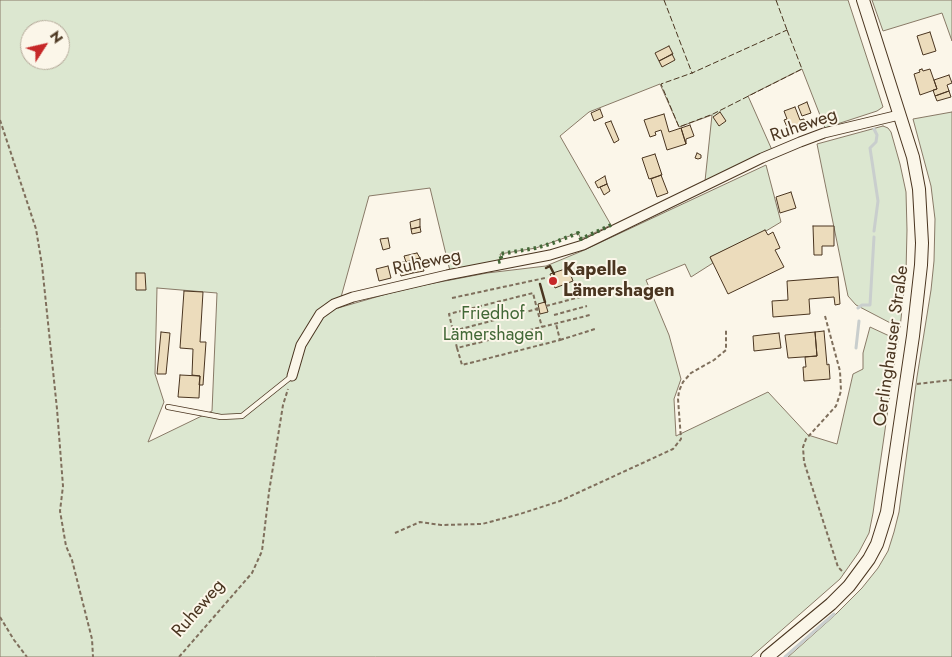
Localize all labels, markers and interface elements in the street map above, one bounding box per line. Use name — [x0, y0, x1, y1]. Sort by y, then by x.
north arrow — [20, 20, 70, 70]
text: N — [45, 27, 68, 47]
street label: Ruheweg — [768, 104, 840, 148]
street label: Ruheweg — [391, 245, 463, 281]
place label: Kapelle Lämershagen — [563, 260, 675, 302]
street label: Oerlinghauser Straße — [870, 264, 914, 428]
marker: Kapelle Lämershagen — [547, 275, 559, 287]
park label: Friedhof Lämershagen — [443, 304, 543, 346]
street label: Ruheweg — [168, 576, 230, 642]

